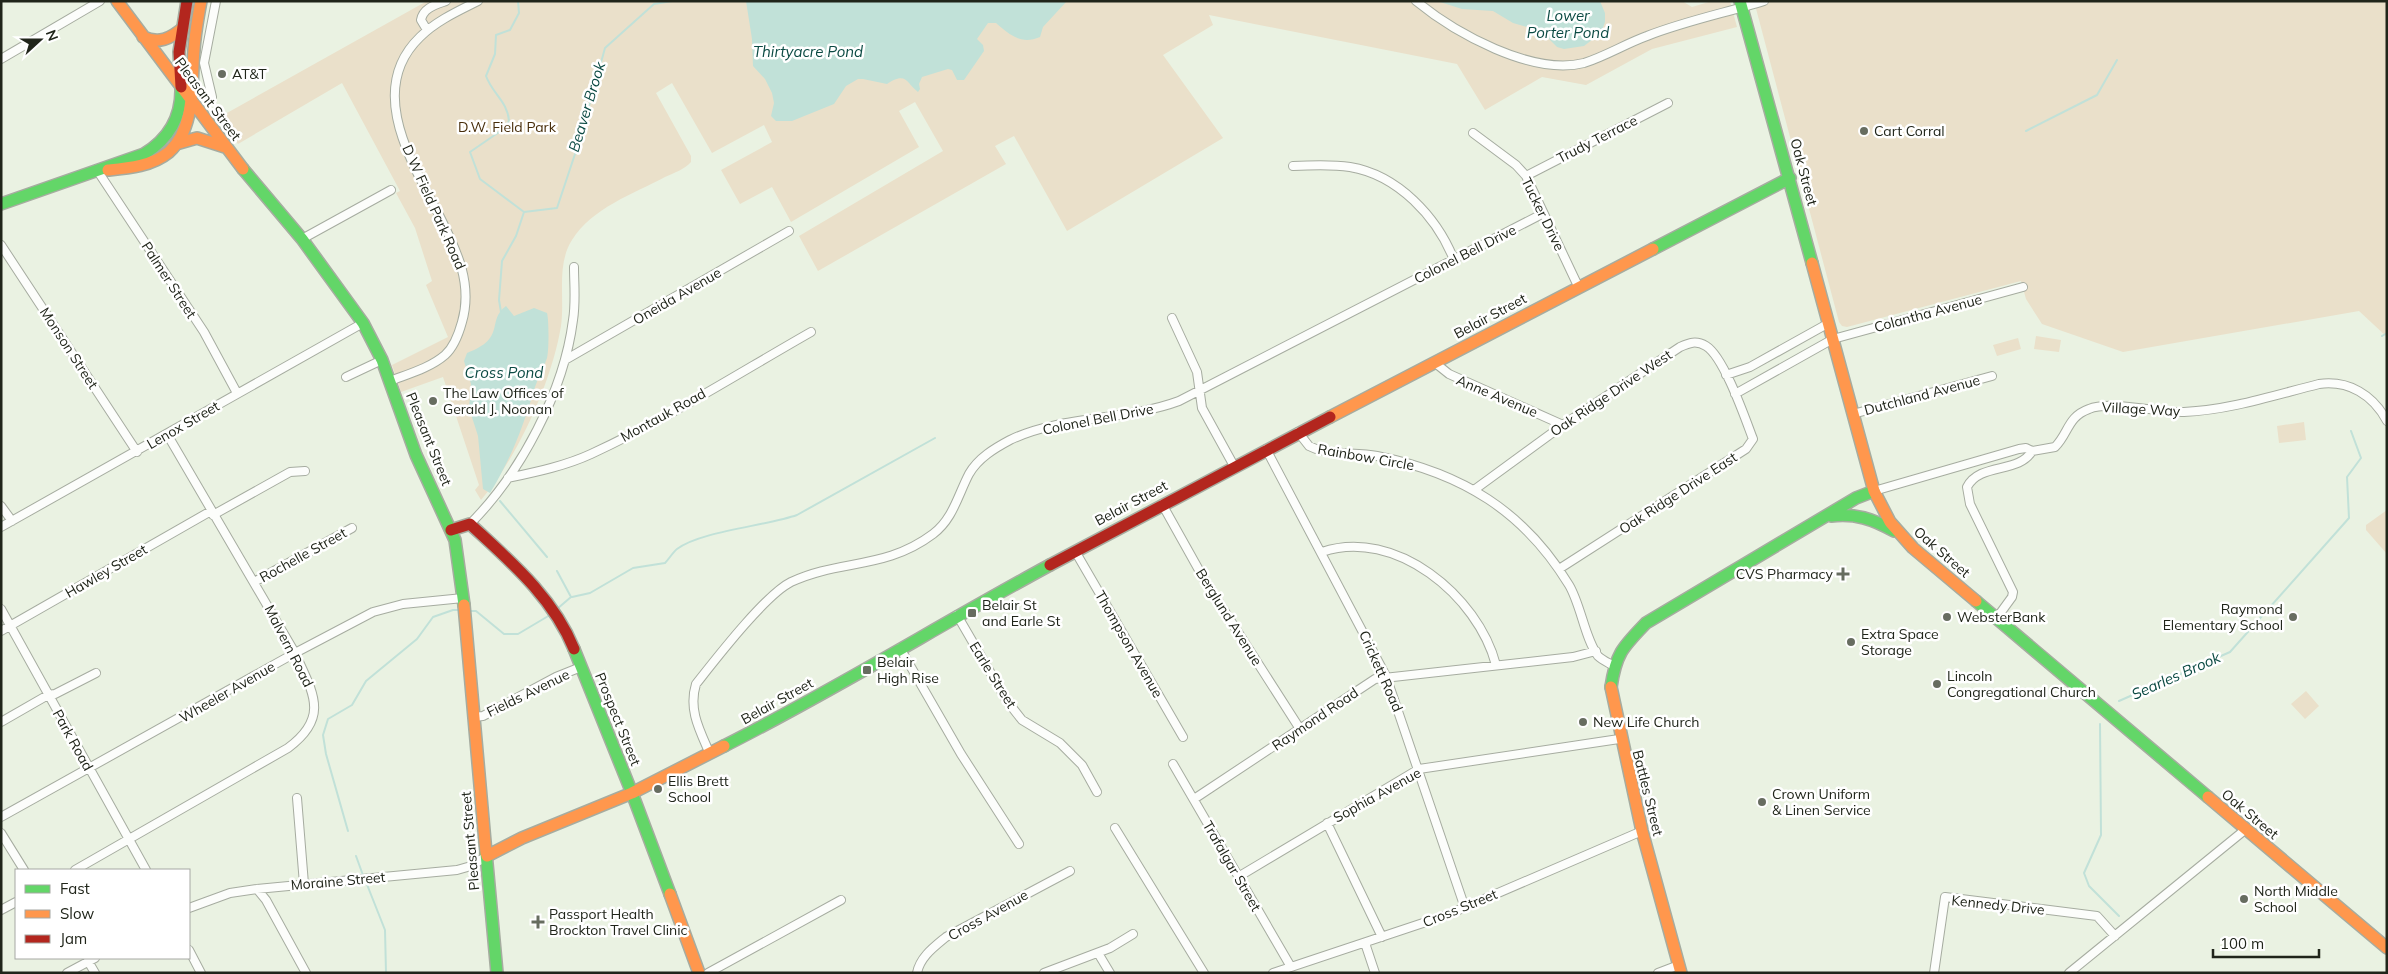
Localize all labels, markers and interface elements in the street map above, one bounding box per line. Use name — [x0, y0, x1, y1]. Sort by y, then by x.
water label: Lower Porter Pond — [1527, 6, 1609, 42]
north arrow — [15, 15, 65, 65]
text: N — [42, 27, 62, 44]
water label: Thirtyacre Pond — [753, 42, 863, 61]
street label: Pleasant Street — [171, 54, 245, 144]
water label: Beaver Brook — [564, 58, 610, 154]
place label: AT&T — [232, 65, 267, 83]
marker: AT&T — [216, 68, 228, 80]
street label: Trudy Terrace — [1554, 111, 1640, 167]
park label: D.W. Field Park — [458, 118, 557, 136]
place label: Cart Corral — [1874, 122, 1945, 140]
marker: Cart Corral — [1858, 125, 1870, 137]
street label: Oak Street — [1786, 136, 1822, 208]
street label: D W Field Park Road — [398, 142, 470, 272]
street label: Tucker Drive — [1517, 174, 1569, 254]
street label: Colonel Bell Drive — [1411, 220, 1519, 288]
street label: Palmer Street — [138, 238, 201, 322]
street label: Oneida Avenue — [630, 263, 724, 329]
street label: Belair Street — [1451, 289, 1529, 343]
street label: Colantha Avenue — [1872, 290, 1984, 336]
street label: Monson Street — [36, 304, 102, 392]
street label: Oak Ridge Drive West — [1547, 346, 1675, 440]
water label: Cross Pond — [465, 363, 543, 382]
street label: Anne Avenue — [1454, 371, 1540, 421]
street label: Dutchland Avenue — [1862, 371, 1982, 419]
place label: The Law Offices of Gerald J. Noonan — [443, 384, 564, 418]
street label: Montauk Road — [617, 384, 709, 446]
street label: Pleasant Street — [402, 390, 456, 488]
marker: The Law Offices of Gerald J. Noonan — [427, 395, 439, 407]
street label: Lenox Street — [143, 397, 223, 453]
street label: Village Way — [2101, 398, 2181, 420]
street label: Colonel Bell Drive — [1041, 399, 1155, 439]
street label: Rainbow Circle — [1316, 440, 1416, 474]
street label: Oak Ridge Drive East — [1616, 448, 1740, 538]
street label: Belair Street — [1092, 476, 1170, 530]
street label: Oak Street — [1910, 523, 1974, 581]
street label: Rochelle Street — [256, 524, 350, 586]
street label: Hawley Street — [62, 540, 150, 602]
street label: Berglund Avenue — [1192, 565, 1266, 669]
place label: CVS Pharmacy — [1736, 565, 1834, 583]
marker: CVS Pharmacy — [1837, 568, 1849, 580]
street label: Thompson Avenue — [1091, 587, 1167, 701]
place label: Belair St and Earle St — [982, 596, 1061, 630]
place label: Raymond Elementary School — [2163, 600, 2283, 634]
street label: Malvern Road — [261, 602, 317, 690]
marker: Belair St and Earle St — [966, 607, 978, 619]
place label: WebsterBank — [1957, 608, 2046, 626]
marker: WebsterBank — [1941, 611, 1953, 623]
marker: Raymond Elementary School — [2287, 611, 2299, 623]
place label: Extra Space Storage — [1861, 625, 1939, 659]
street label: Crickett Road — [1355, 628, 1407, 714]
marker: Extra Space Storage — [1845, 636, 1857, 648]
street label: Earle Street — [966, 638, 1021, 712]
water label: Searles Brook — [2128, 647, 2224, 704]
place label: Belair High Rise — [877, 653, 939, 687]
street label: Wheeler Avenue — [176, 657, 278, 727]
marker: Belair High Rise — [861, 664, 873, 676]
street label: Fields Avenue — [484, 665, 572, 721]
place label: Lincoln Congregational Church — [1947, 667, 2096, 701]
street label: Prospect Street — [591, 670, 645, 768]
street label: Belair Street — [738, 674, 816, 728]
marker: Lincoln Congregational Church — [1931, 678, 1943, 690]
street label: Raymond Road — [1268, 683, 1362, 755]
street label: Park Road — [49, 706, 97, 774]
place label: New Life Church — [1593, 713, 1700, 731]
marker: New Life Church — [1577, 716, 1589, 728]
street label: Battles Street — [1629, 748, 1667, 838]
street label: Sophia Avenue — [1330, 763, 1424, 827]
place label: Ellis Brett School — [668, 772, 729, 806]
marker: Ellis Brett School — [652, 783, 664, 795]
place label: Crown Uniform & Linen Service — [1772, 785, 1871, 819]
street label: Oak Street — [2218, 785, 2282, 843]
street label: Pleasant Street — [457, 791, 483, 891]
marker: Crown Uniform & Linen Service — [1756, 796, 1768, 808]
street label: Trafalgar Street — [1199, 818, 1265, 915]
street label: Moraine Street — [290, 868, 386, 894]
legend — [15, 869, 190, 959]
text: Fast — [60, 879, 90, 898]
place label: North Middle School — [2254, 882, 2338, 916]
street label: Cross Street — [1420, 885, 1500, 931]
street label: Cross Avenue — [945, 886, 1031, 944]
street label: Kennedy Drive — [1950, 891, 2046, 919]
marker: North Middle School — [2238, 893, 2250, 905]
text: Slow — [60, 904, 94, 923]
place label: Passport Health Brockton Travel Clinic — [549, 905, 688, 939]
marker: Passport Health Brockton Travel Clinic — [531, 915, 545, 929]
scale bar — [2213, 926, 2319, 958]
text: Jam — [60, 929, 87, 948]
text: 100 m — [2220, 934, 2264, 953]

